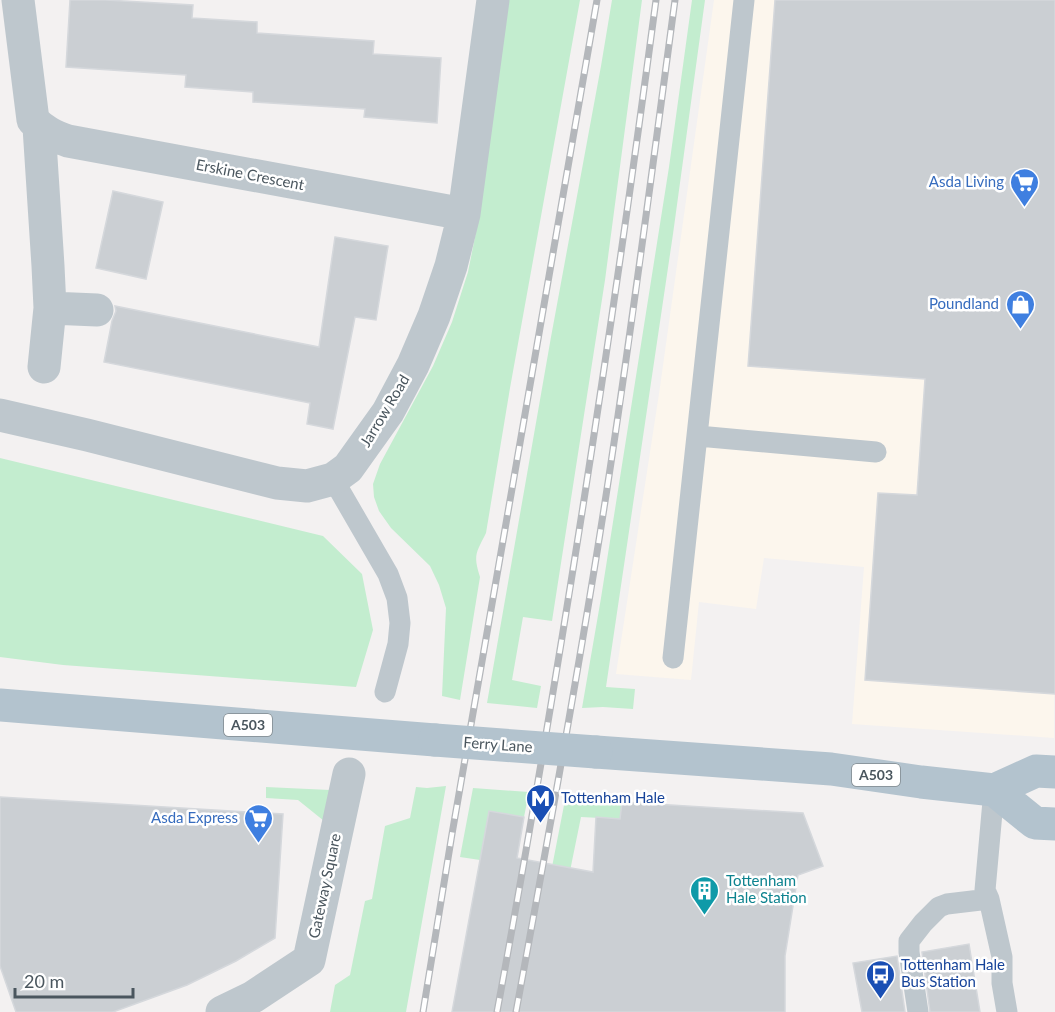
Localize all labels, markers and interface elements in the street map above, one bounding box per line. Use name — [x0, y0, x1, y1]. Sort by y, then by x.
street label: Erskine Crescent — [195, 155, 306, 193]
supermarket icon: Asda Living — [1009, 166, 1041, 208]
place label: Asda Living — [929, 172, 1004, 190]
shop icon: Poundland — [1004, 288, 1036, 330]
place label: Poundland — [929, 294, 999, 312]
street label: Jarrow Road — [356, 371, 413, 450]
road number: A503 — [224, 714, 272, 736]
street label: Ferry Lane — [463, 733, 533, 755]
road number: A503 — [852, 764, 900, 786]
metro station icon: Tottenham Hale — [524, 782, 556, 824]
place label: Tottenham Hale — [561, 788, 665, 806]
supermarket icon: Asda Express — [243, 802, 275, 844]
place label: Asda Express — [151, 808, 238, 826]
street label: Gateway Square — [304, 832, 344, 940]
place label: Tottenham Hale Station — [726, 871, 807, 906]
building icon: Tottenham Hale Station — [689, 874, 721, 916]
place label: Tottenham Hale Bus Station — [901, 955, 1005, 990]
bus stop icon: Tottenham Hale Bus Station — [864, 958, 896, 1000]
scale bar — [15, 961, 134, 999]
text: 20 m — [24, 970, 64, 992]

